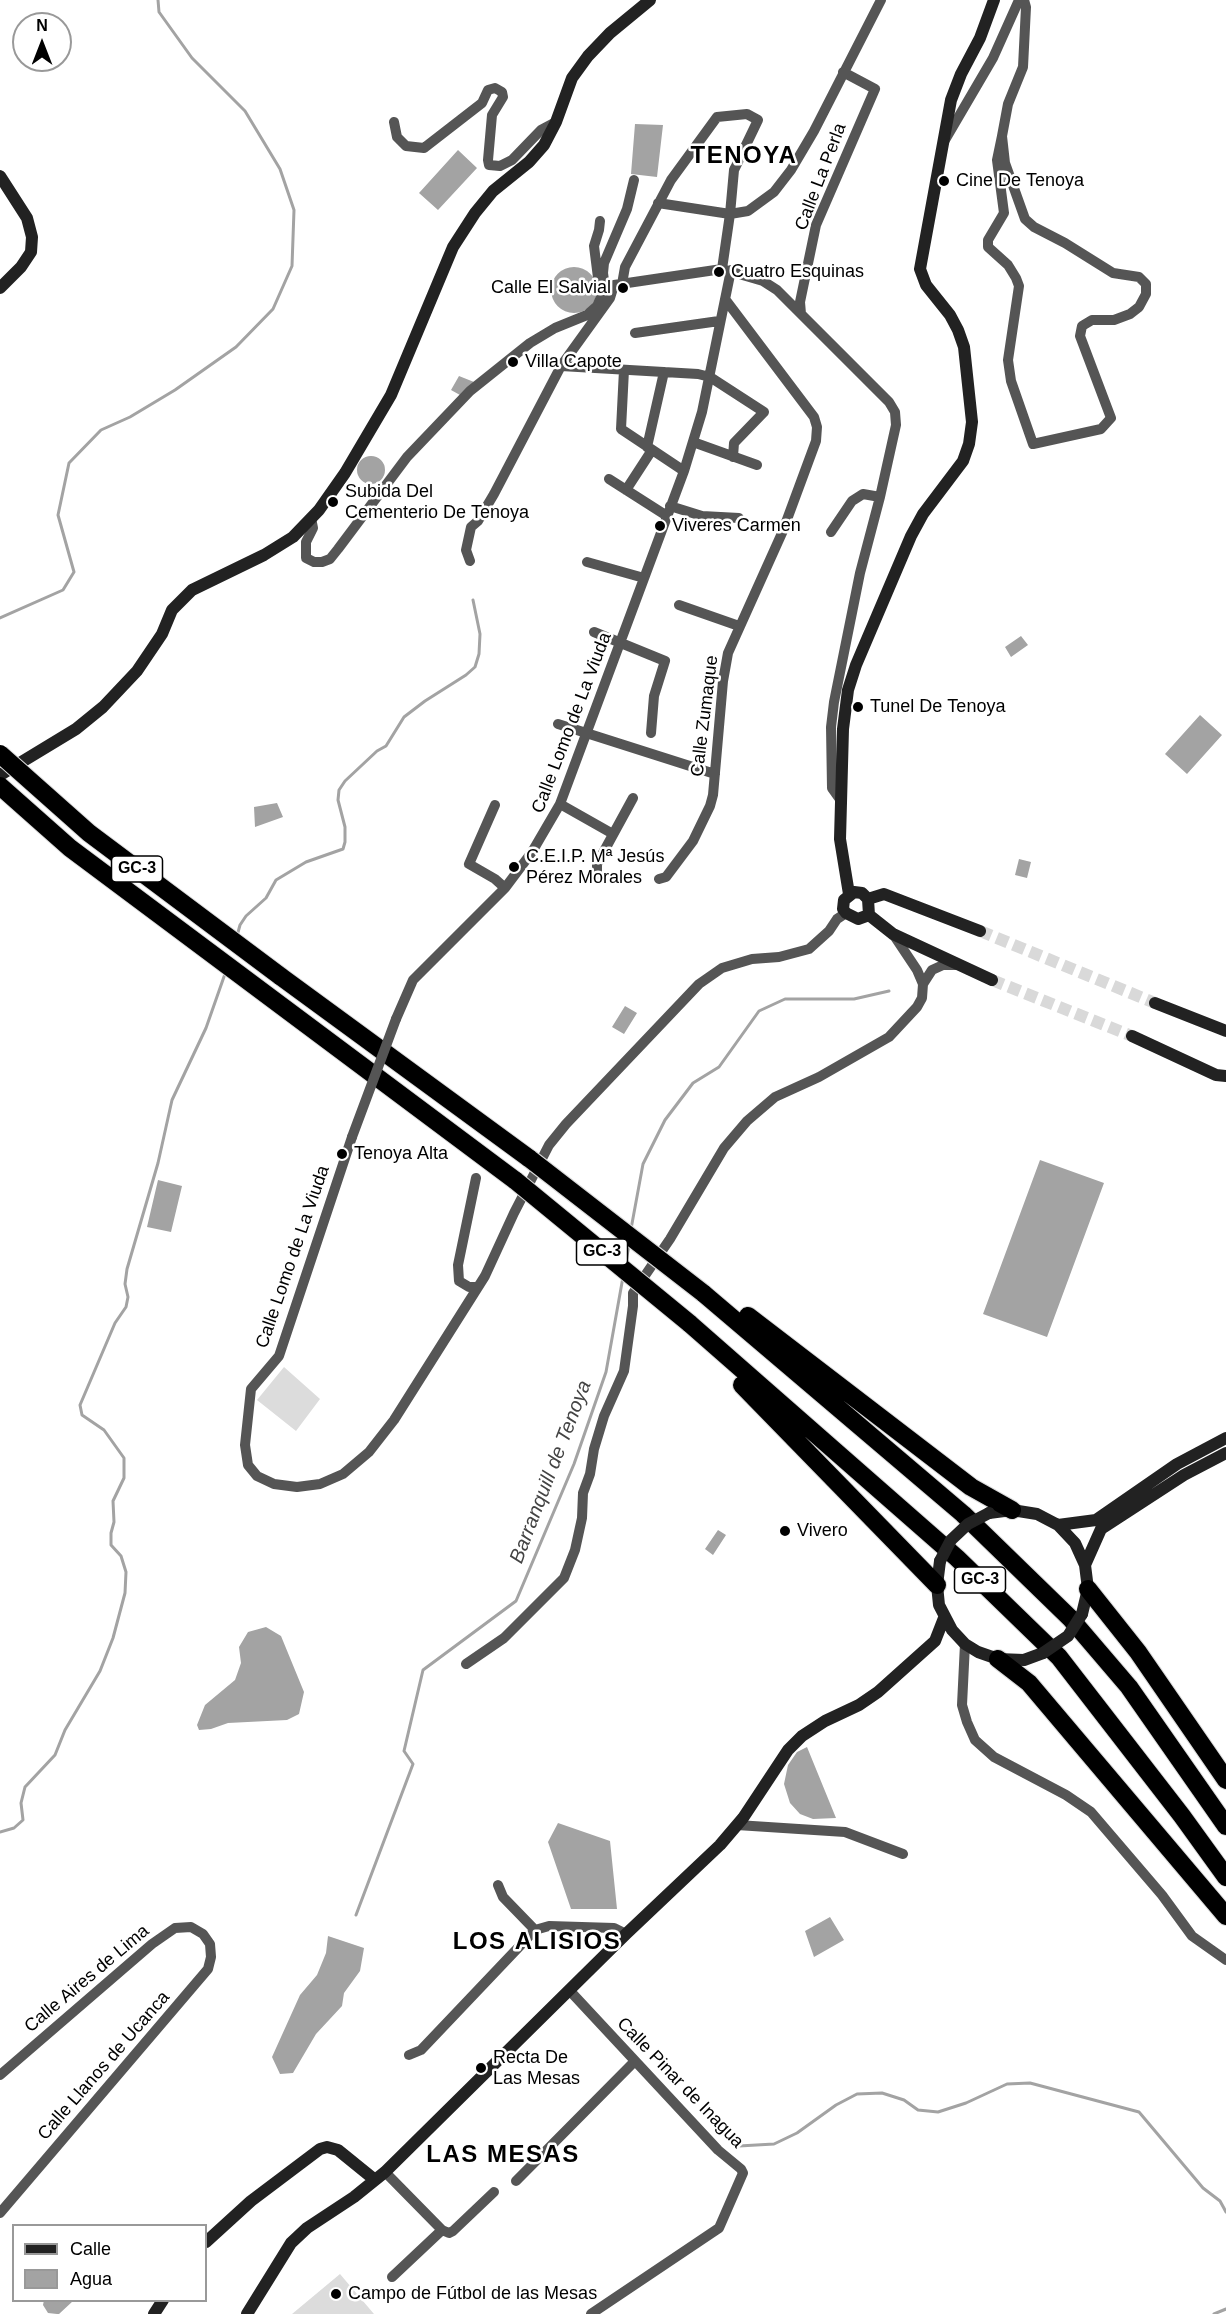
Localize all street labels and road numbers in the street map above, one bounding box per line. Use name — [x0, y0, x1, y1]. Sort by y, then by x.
street label: Calle La Perla — [791, 120, 851, 234]
street label: Calle Lomo de La Viuda — [528, 630, 616, 816]
street label: Calle Zumaque — [687, 654, 723, 778]
road number: GC-3 — [112, 856, 162, 882]
street label: Calle Lomo de La Viuda — [252, 1163, 334, 1351]
road number: GC-3 — [576, 1239, 628, 1265]
road number: GC-3 — [954, 1567, 1006, 1593]
street label: Calle Aires de Lima — [20, 1921, 154, 2037]
street label: Calle Llanos de Ucanca — [33, 1987, 175, 2145]
street label: Calle Pinar de Inagua — [612, 2013, 748, 2153]

